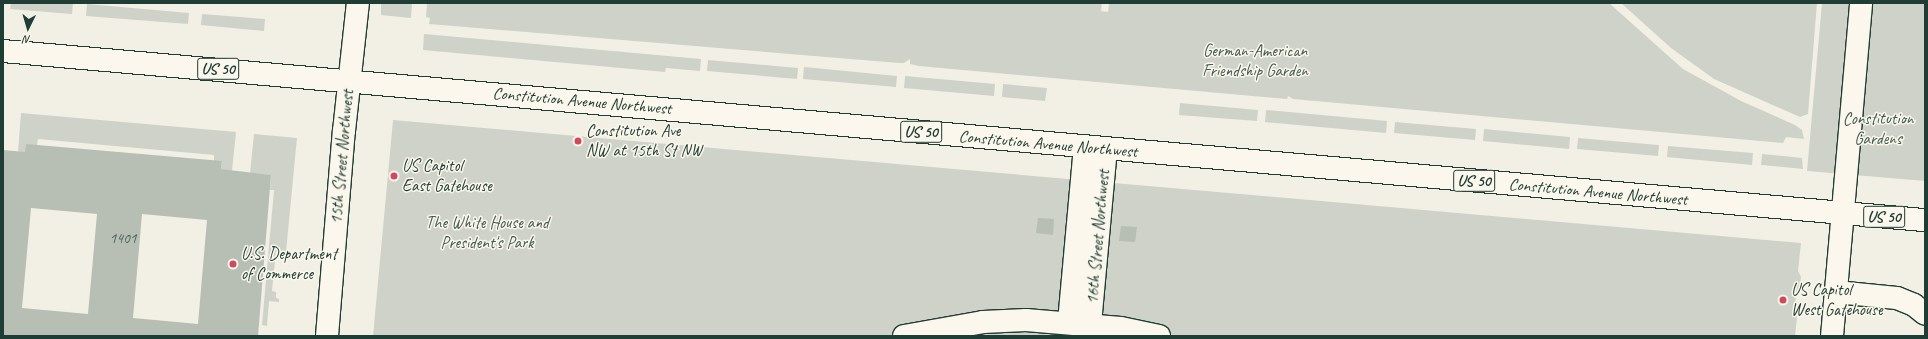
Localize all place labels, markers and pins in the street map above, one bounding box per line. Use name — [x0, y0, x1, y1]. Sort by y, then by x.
place label: Constitution Ave NW at 15th St NW — [586, 121, 703, 161]
marker: Constitution Ave NW at 15th St NW — [573, 136, 583, 146]
place label: US Capitol East Gatehouse — [402, 156, 492, 196]
marker: US Capitol East Gatehouse — [389, 171, 399, 181]
place label: U.S. Department of Commerce — [241, 244, 337, 284]
marker: U.S. Department of Commerce — [228, 259, 238, 269]
place label: US Capitol West Gatehouse — [1791, 280, 1883, 320]
marker: US Capitol West Gatehouse — [1778, 295, 1788, 305]

